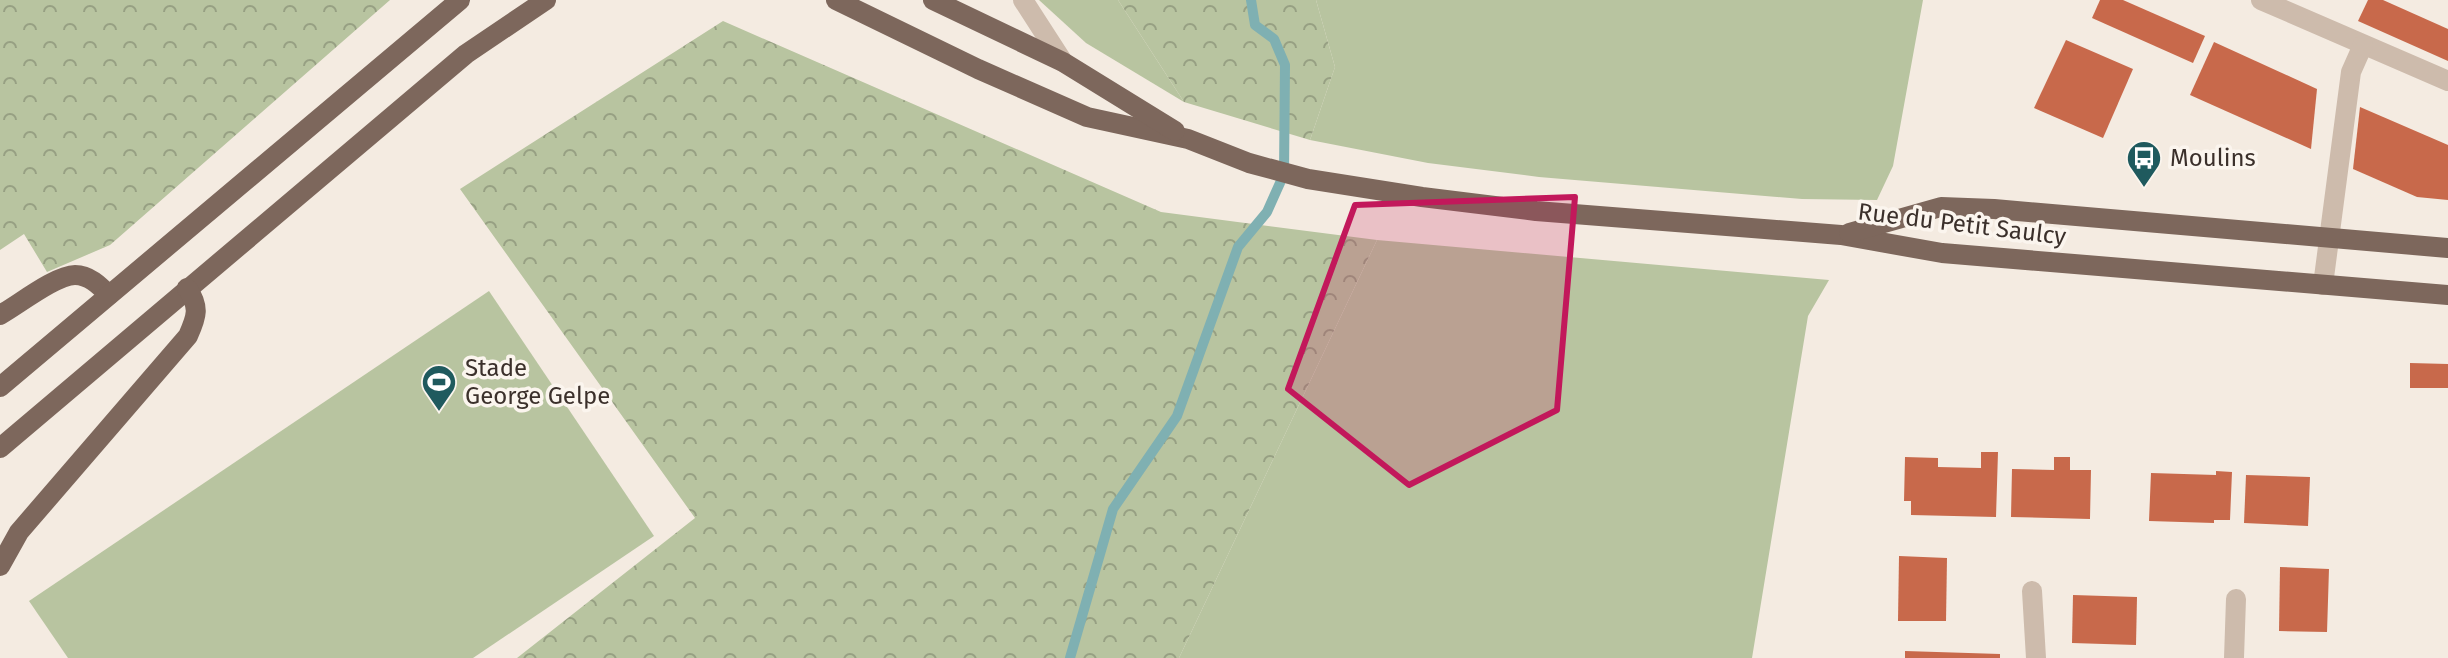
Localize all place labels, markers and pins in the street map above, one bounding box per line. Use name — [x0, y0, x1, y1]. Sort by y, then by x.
bus stop icon: Moulins — [2125, 139, 2163, 189]
place label: Moulins — [2170, 144, 2256, 172]
place label: Stade George Gelpe — [465, 354, 610, 410]
sports icon: Stade George Gelpe — [420, 363, 458, 413]

